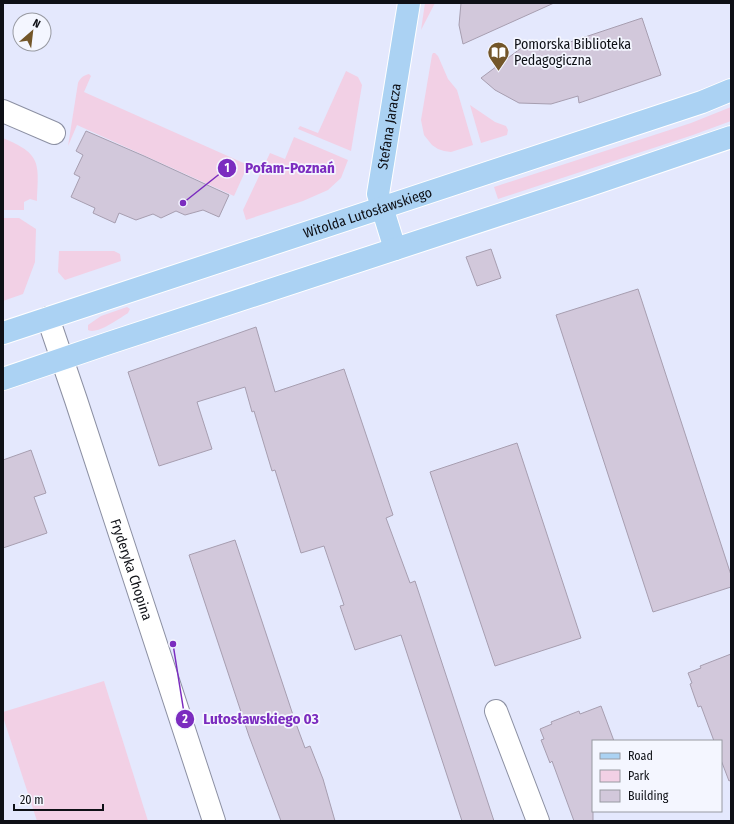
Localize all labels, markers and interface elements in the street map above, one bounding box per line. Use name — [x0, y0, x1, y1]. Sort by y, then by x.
north arrow — [12, 12, 52, 52]
text: N — [30, 16, 42, 31]
place label: Pomorska Biblioteka Pedagogiczna — [514, 36, 631, 69]
library icon: Pomorska Biblioteka Pedagogiczna — [485, 39, 511, 72]
street label: Stefana Jaracza — [374, 82, 405, 171]
callout: Pofam-Poznań — [217, 155, 343, 182]
text: Pofam-Poznań — [245, 159, 335, 177]
text: 1 — [224, 161, 230, 175]
street label: Witolda Lutosławskiego — [301, 184, 434, 242]
street label: Fryderyka Chopina — [107, 517, 156, 623]
callout: Lutosławskiego 03 — [175, 705, 326, 732]
text: Lutosławskiego 03 — [203, 710, 319, 728]
text: 2 — [181, 712, 188, 726]
legend — [592, 740, 722, 812]
text: Road — [628, 749, 653, 763]
text: Park — [628, 769, 650, 783]
scale bar — [14, 786, 103, 812]
text: Building — [628, 789, 669, 803]
text: 20 m — [20, 793, 44, 807]

